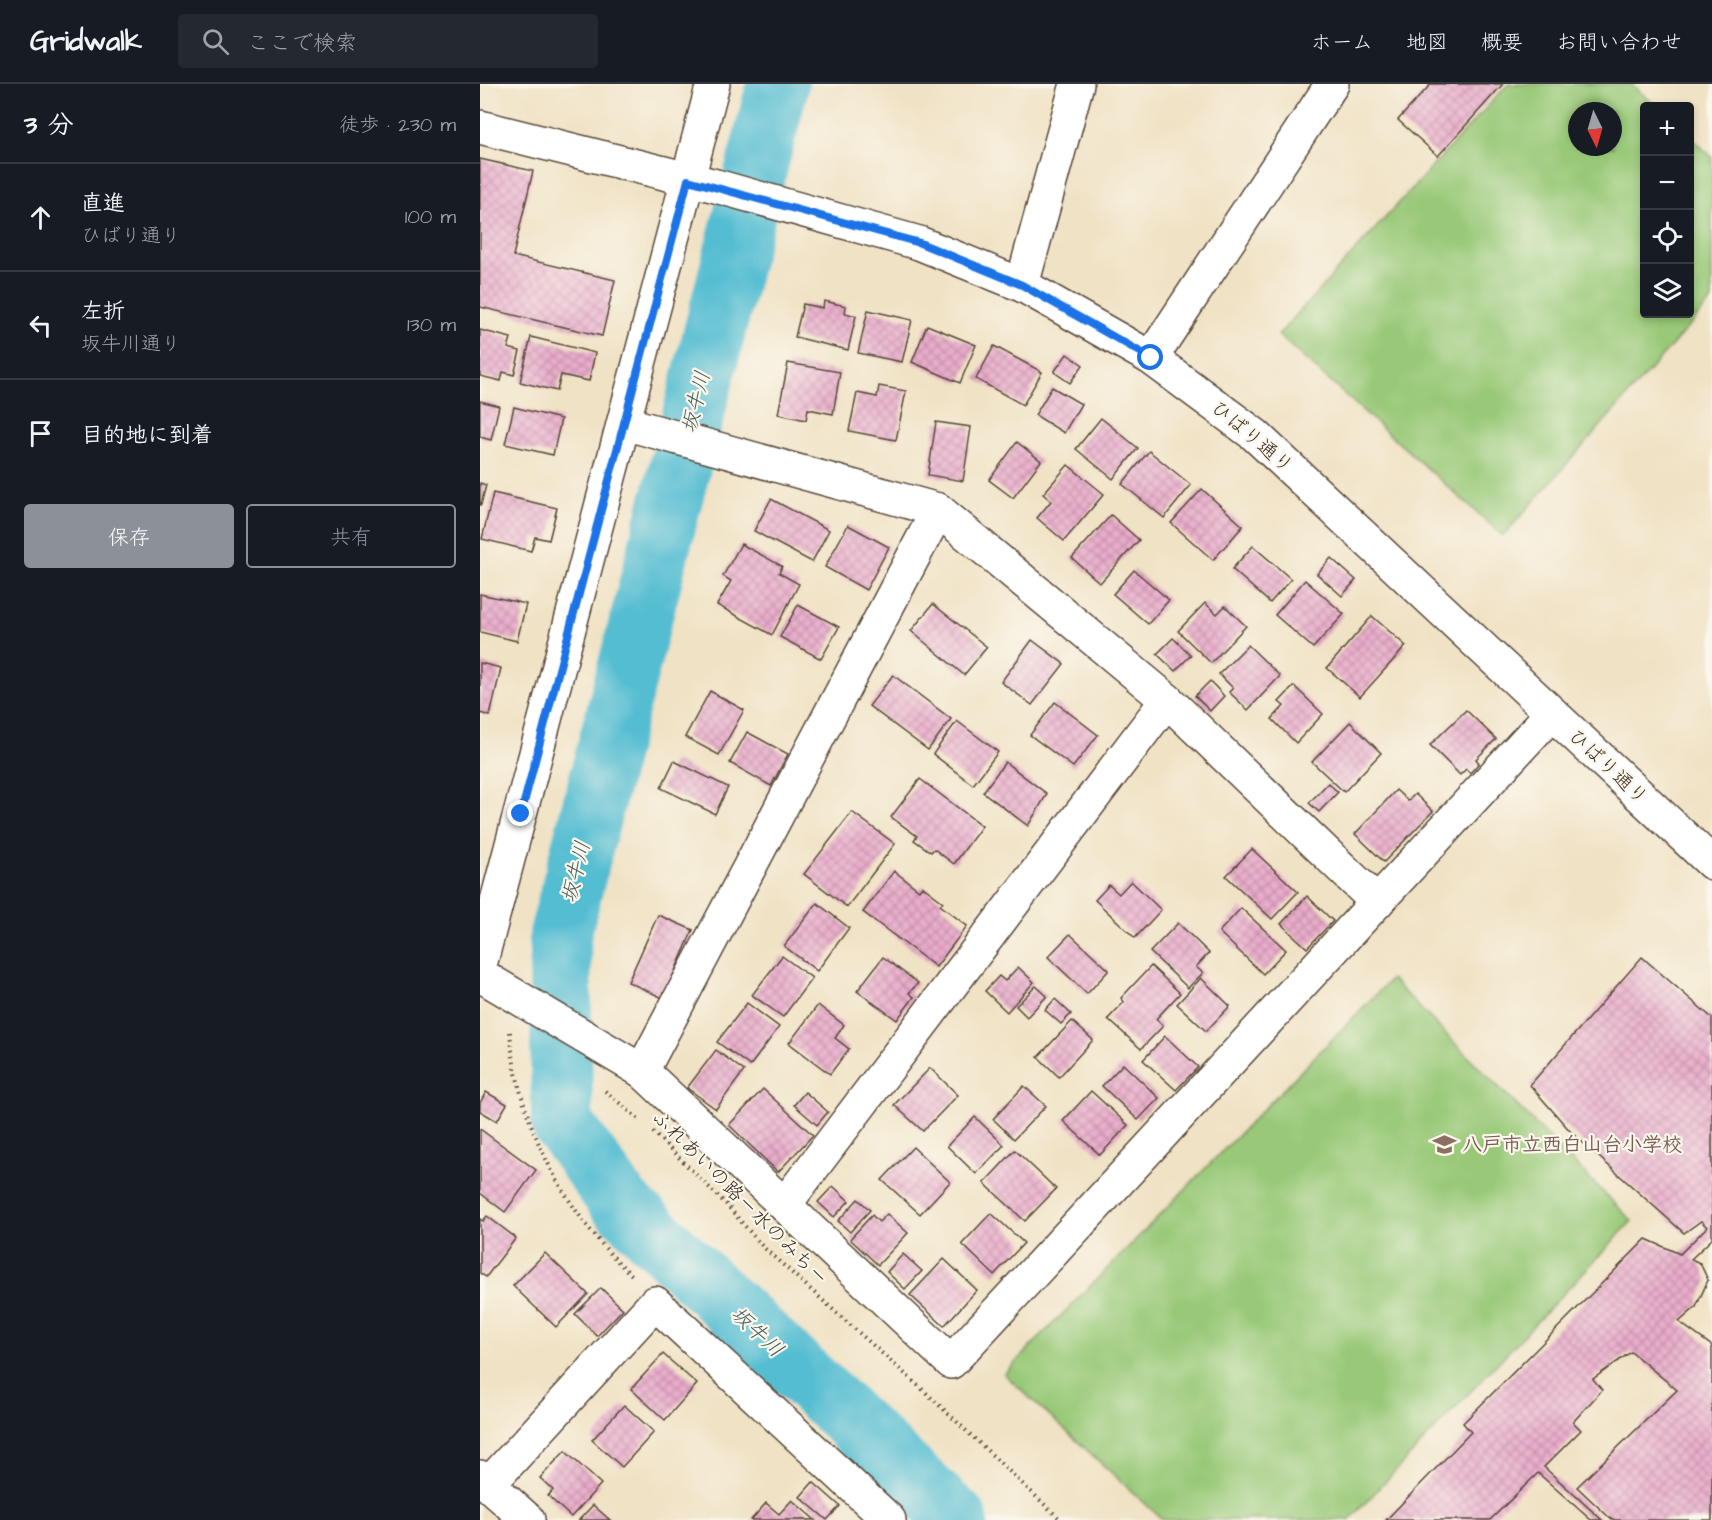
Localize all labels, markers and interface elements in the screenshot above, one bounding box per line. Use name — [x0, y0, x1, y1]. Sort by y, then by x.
search box — [178, 14, 598, 68]
text: Gridwalk — [30, 22, 142, 61]
icon: search — [199, 25, 232, 58]
text: ここで検索 — [247, 28, 357, 59]
text: ホーム — [1311, 28, 1373, 57]
text: 地図 — [1406, 28, 1448, 57]
text: 概要 — [1481, 28, 1523, 57]
text: お問い合わせ — [1556, 28, 1682, 57]
north arrow — [1568, 102, 1622, 156]
map controls — [1640, 102, 1694, 318]
button: + — [1640, 102, 1694, 156]
text: 3 分 — [24, 107, 74, 143]
text: 徒歩 · 230 m — [339, 111, 456, 139]
button: − — [1640, 156, 1694, 210]
text: 直進 — [81, 188, 125, 219]
icon: ahead — [24, 201, 57, 234]
text: 100 m — [405, 203, 456, 231]
button: locate — [1640, 210, 1694, 264]
text: ひばり通り — [81, 222, 181, 250]
button: layers — [1640, 264, 1694, 318]
text: 左折 — [81, 296, 125, 327]
icon: left — [24, 309, 57, 342]
text: 130 m — [407, 311, 456, 339]
text: 坂牛川通り — [81, 330, 181, 358]
route start — [1137, 344, 1163, 370]
water label: 坂牛川 — [674, 368, 718, 436]
street label: ひばり通り — [1205, 394, 1299, 480]
icon: arrive — [24, 417, 57, 450]
text: 目的地に到着 — [81, 420, 213, 451]
button: 保存 — [24, 504, 234, 568]
button: 共有 — [246, 504, 456, 568]
street label: ひばり通り — [1562, 723, 1654, 811]
route end — [507, 800, 533, 826]
water label: 坂牛川 — [554, 838, 598, 906]
street label: ふれあいの路－水のみち－ — [646, 1104, 834, 1292]
place label: 八戸市立西白山台小学校 — [1462, 1131, 1682, 1159]
school or university icon: 八戸市立西白山台小学校 — [1431, 1132, 1457, 1158]
water label: 坂牛川 — [724, 1300, 790, 1364]

